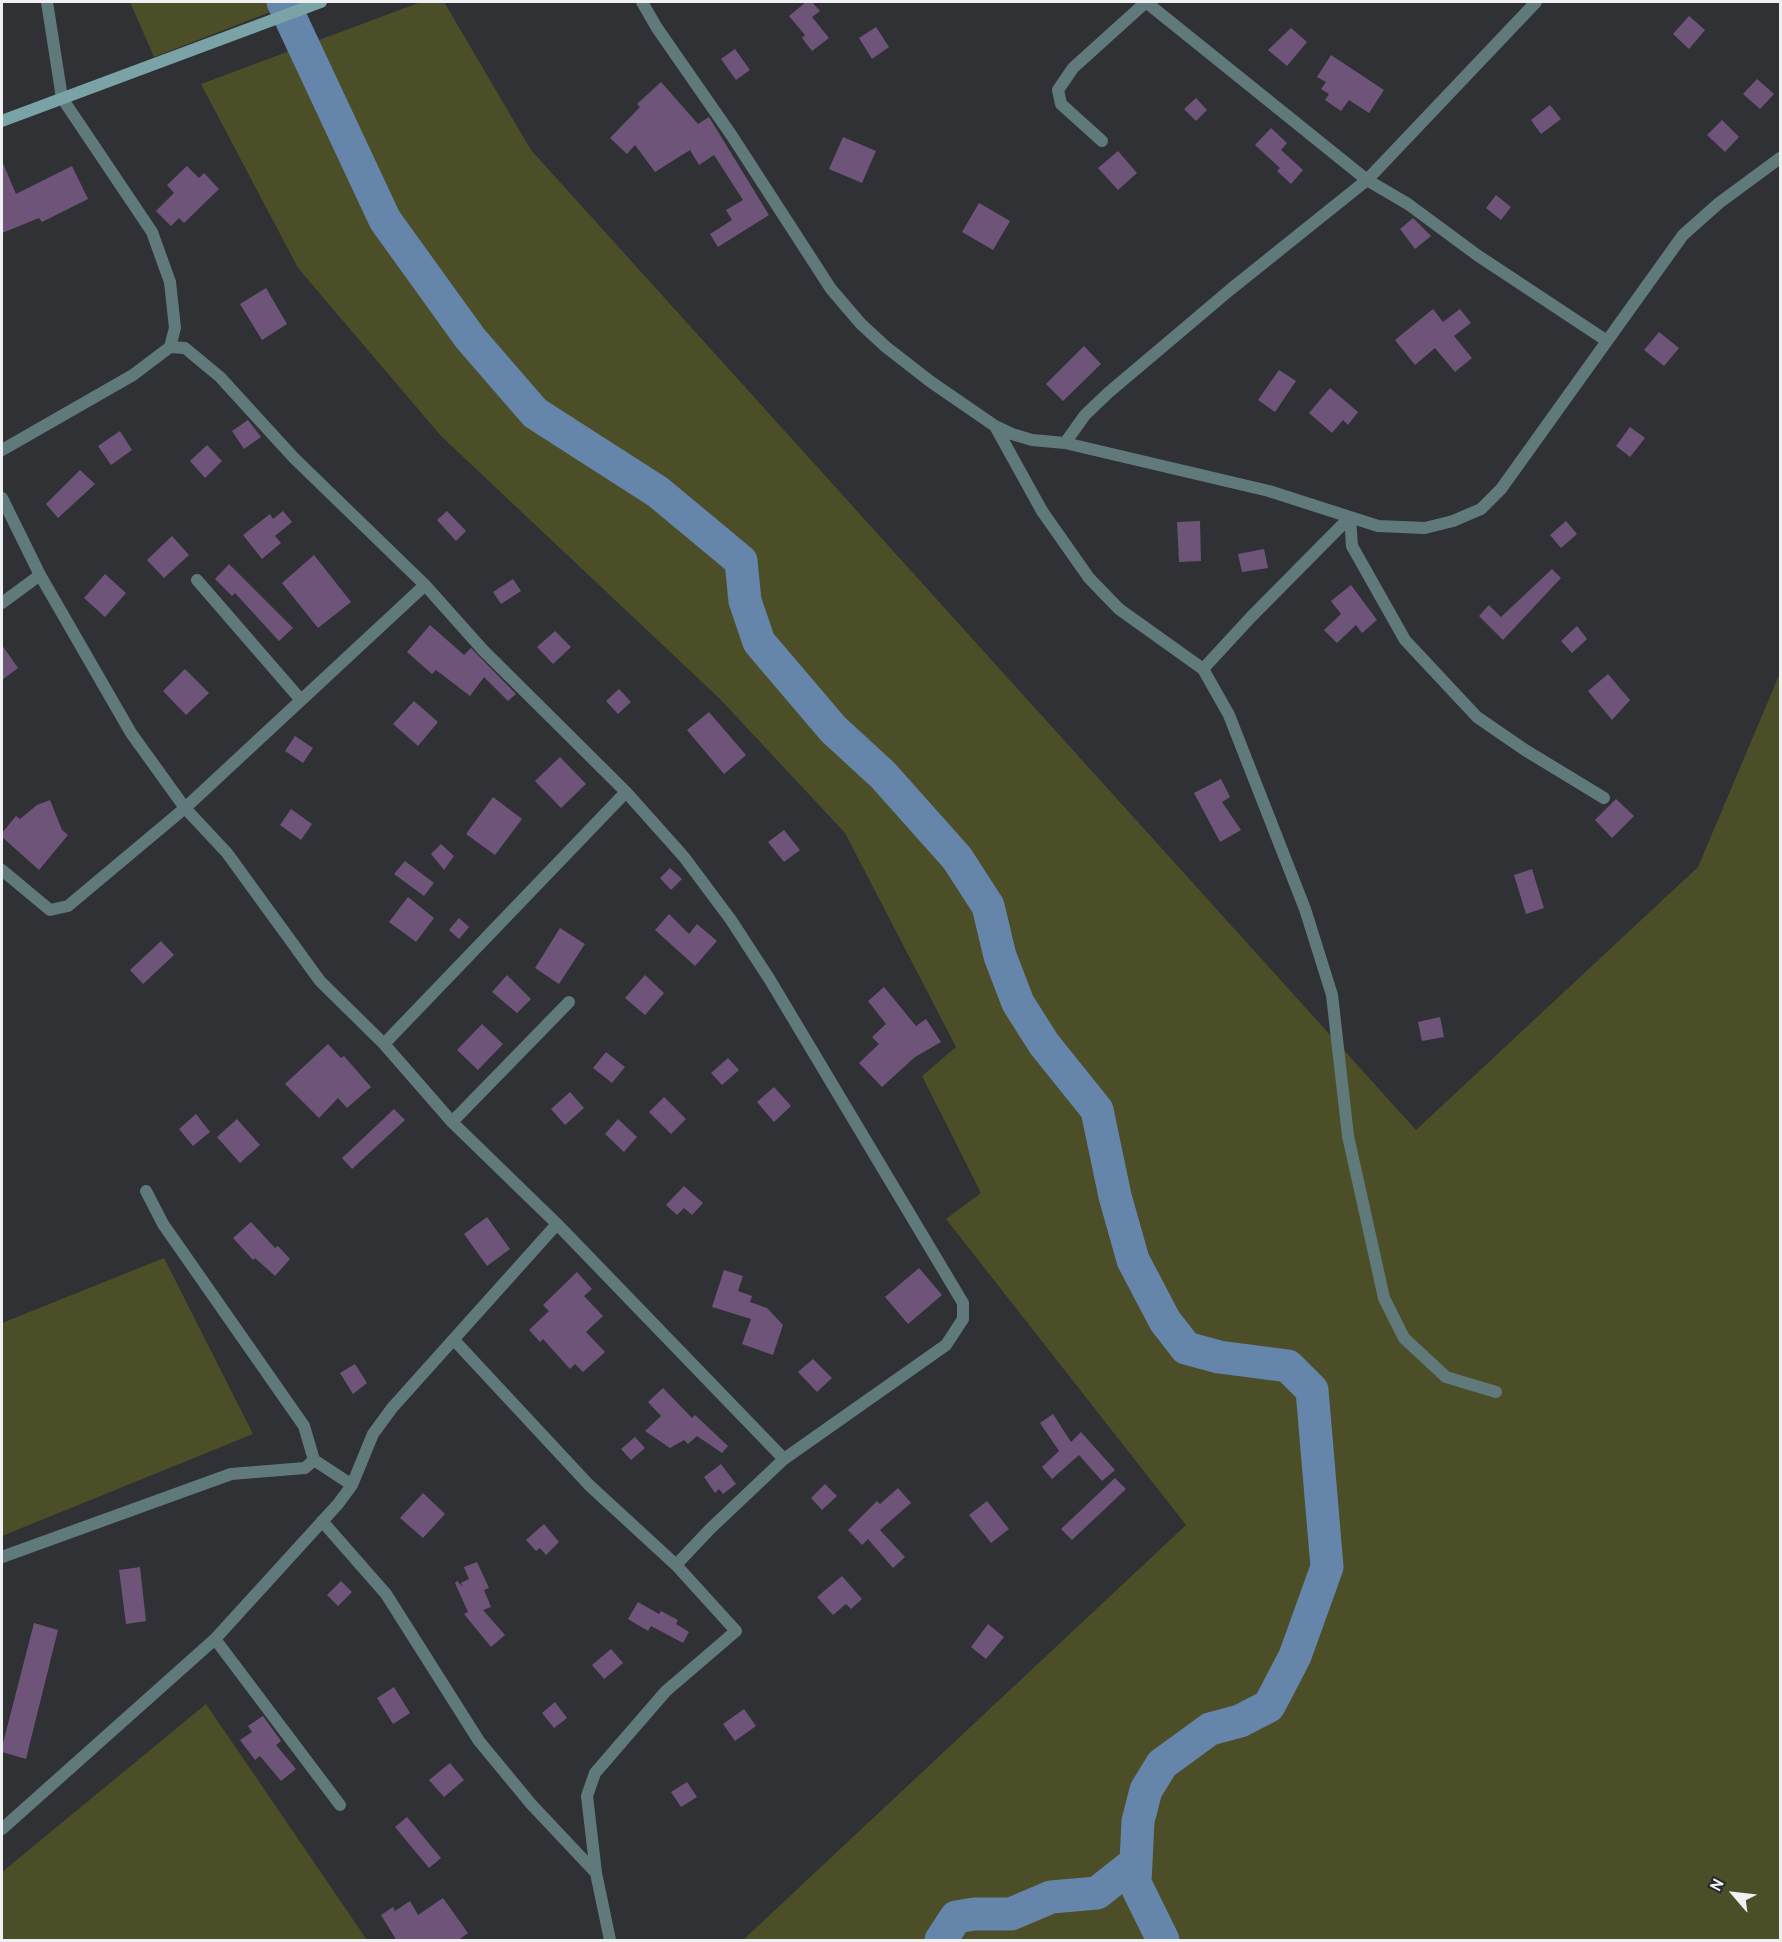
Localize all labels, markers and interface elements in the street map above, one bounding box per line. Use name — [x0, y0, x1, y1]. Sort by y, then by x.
north arrow — [1704, 1864, 1764, 1924]
text: N — [1707, 1876, 1730, 1895]

